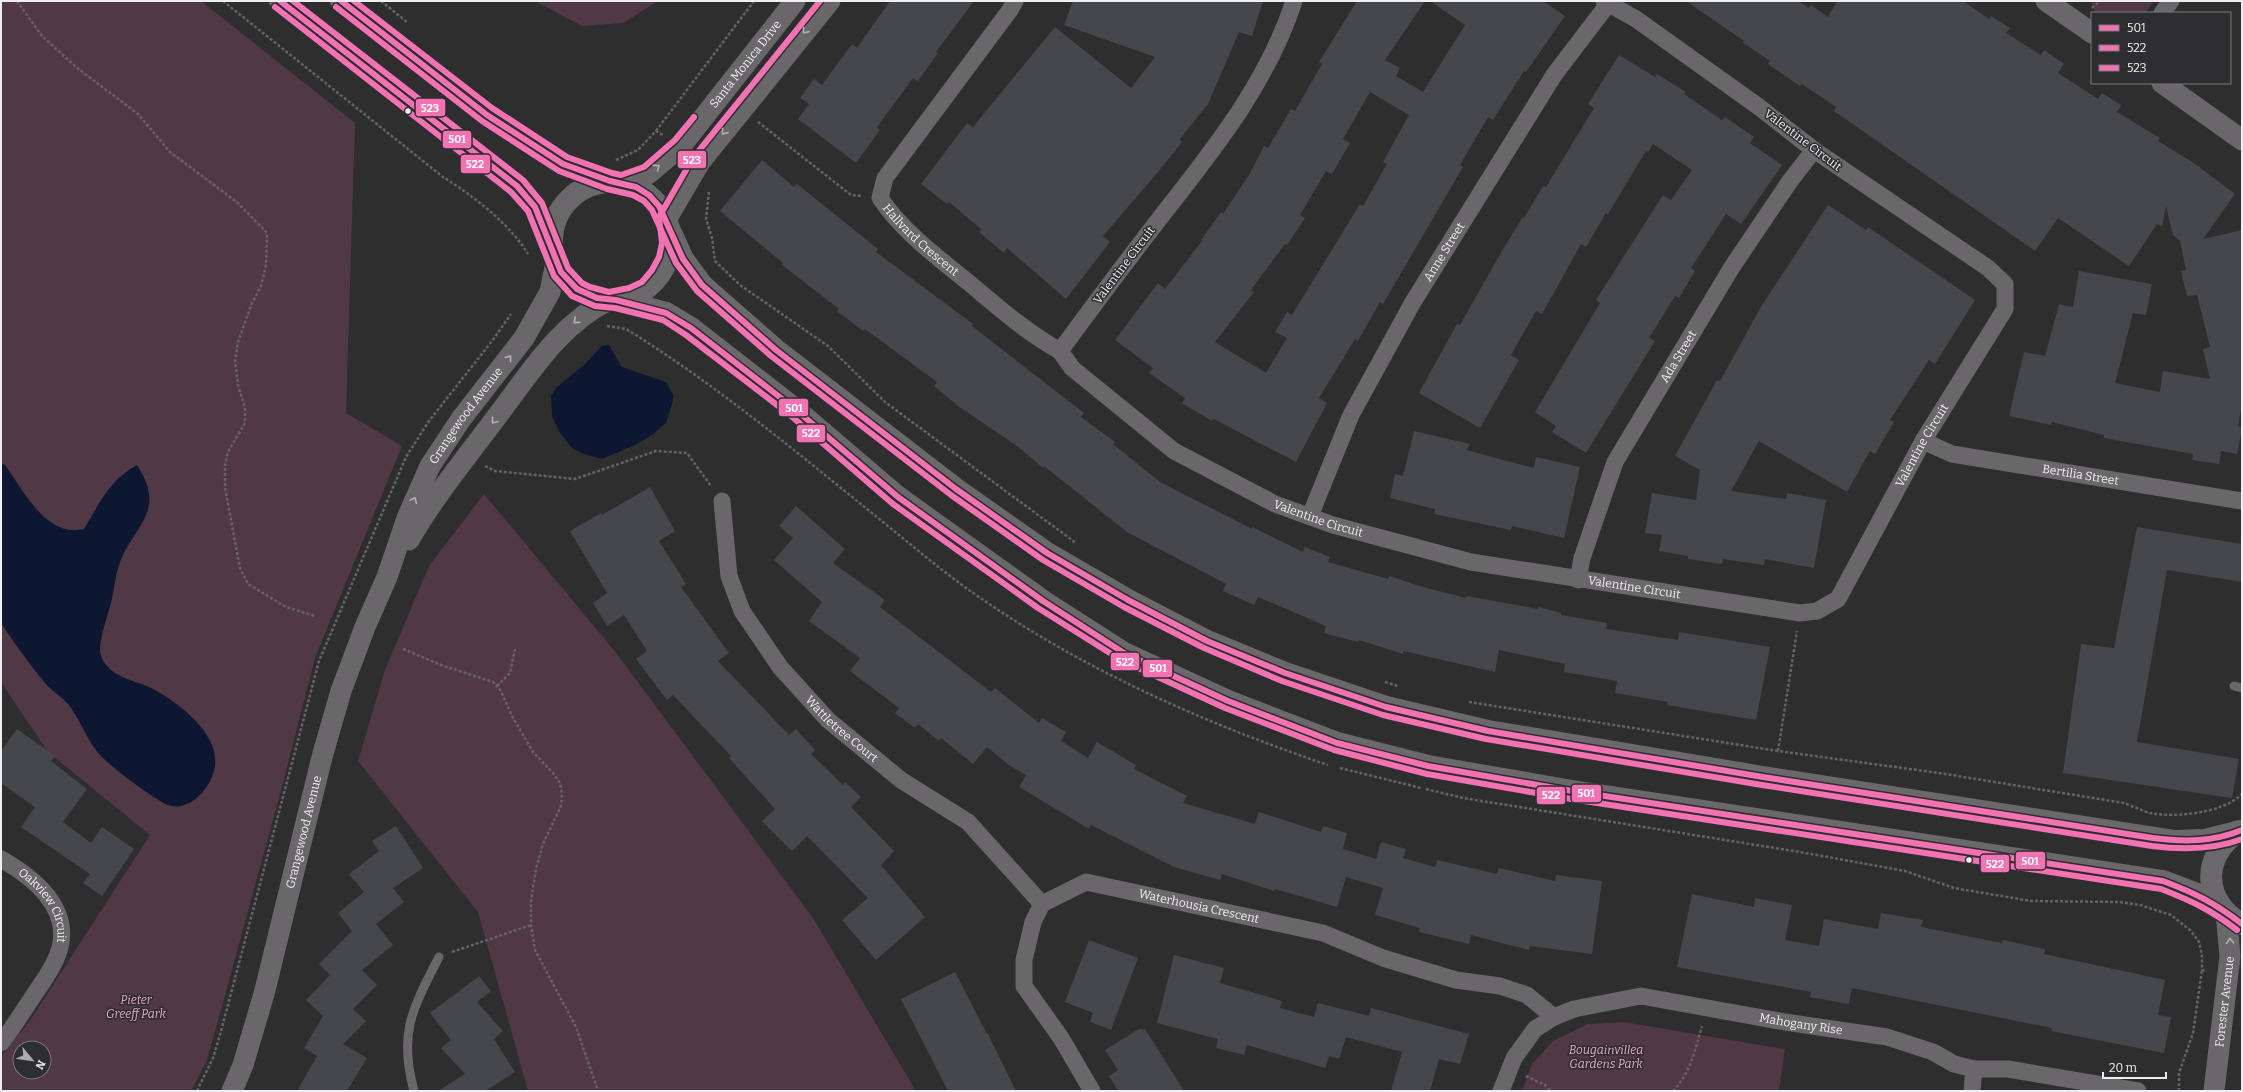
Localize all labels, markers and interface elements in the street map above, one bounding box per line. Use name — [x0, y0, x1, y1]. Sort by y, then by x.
legend — [2091, 12, 2231, 84]
street label: Santa Monica Drive — [707, 18, 784, 111]
text: 501 — [2127, 21, 2146, 35]
one-way arrow — [803, 27, 810, 34]
text: 522 — [2127, 41, 2146, 55]
text: 523 — [2127, 61, 2147, 75]
line badge: 523 — [415, 98, 446, 117]
text: 523 — [421, 102, 439, 115]
unlabelled marker — [403, 106, 413, 116]
street label: Valentine Circuit — [1762, 106, 1845, 174]
one-way arrow — [721, 128, 728, 135]
line badge: 501 — [442, 130, 472, 149]
text: 501 — [448, 133, 466, 146]
line badge: 523 — [677, 150, 707, 169]
line badge: 522 — [460, 154, 491, 174]
text: 523 — [683, 154, 701, 167]
text: 522 — [466, 158, 484, 171]
one-way arrow — [653, 165, 660, 172]
street label: Hallvard Crescent — [880, 201, 962, 279]
street label: Anne Street — [1421, 219, 1468, 284]
street label: Valentine Circuit — [1090, 223, 1158, 306]
one-way arrow — [573, 316, 581, 323]
street label: Ada Street — [1657, 327, 1700, 385]
one-way arrow — [504, 355, 511, 362]
street label: Grangewood Avenue — [426, 365, 506, 467]
line badge: 501 — [778, 398, 809, 417]
street label: Valentine Circuit — [1893, 401, 1952, 489]
text: 501 — [785, 402, 803, 415]
one-way arrow — [492, 416, 499, 423]
line badge: 522 — [796, 424, 826, 443]
text: 522 — [802, 427, 820, 440]
street label: Bertilia Street — [2041, 462, 2120, 488]
one-way arrow — [410, 497, 418, 504]
street label: Valentine Circuit — [1272, 497, 1365, 540]
street label: Valentine Circuit — [1587, 573, 1682, 601]
line badge: 522 — [1110, 652, 1140, 671]
text: 522 — [1116, 656, 1134, 669]
line badge: 501 — [1142, 659, 1173, 678]
text: 501 — [1149, 662, 1167, 675]
street label: Wattletree Court — [802, 693, 881, 766]
street label: Grangewood Avenue — [283, 774, 324, 890]
line badge: 501 — [1571, 784, 1602, 803]
line badge: 522 — [1536, 786, 1566, 805]
text: 501 — [1577, 787, 1595, 800]
text: 522 — [1542, 789, 1560, 802]
line badge: 501 — [2015, 851, 2046, 870]
line badge: 522 — [1980, 854, 2010, 873]
unlabelled marker — [1964, 855, 1974, 865]
text: 501 — [2021, 855, 2039, 868]
text: 522 — [1986, 858, 2004, 871]
street label: Oakview Circuit — [16, 865, 69, 944]
street label: Waterhousia Crescent — [1137, 887, 1261, 926]
one-way arrow — [2225, 938, 2234, 944]
street label: Forester Avenue — [2212, 956, 2237, 1048]
park label: Pieter Greeff Park — [106, 993, 167, 1021]
street label: Mahogany Rise — [1758, 1010, 1844, 1037]
north arrow — [12, 1040, 52, 1080]
park label: Bougainvillea Gardens Park — [1569, 1043, 1643, 1071]
scale bar — [2103, 1054, 2166, 1080]
text: N — [32, 1058, 48, 1072]
text: 20 m — [2109, 1061, 2138, 1075]

